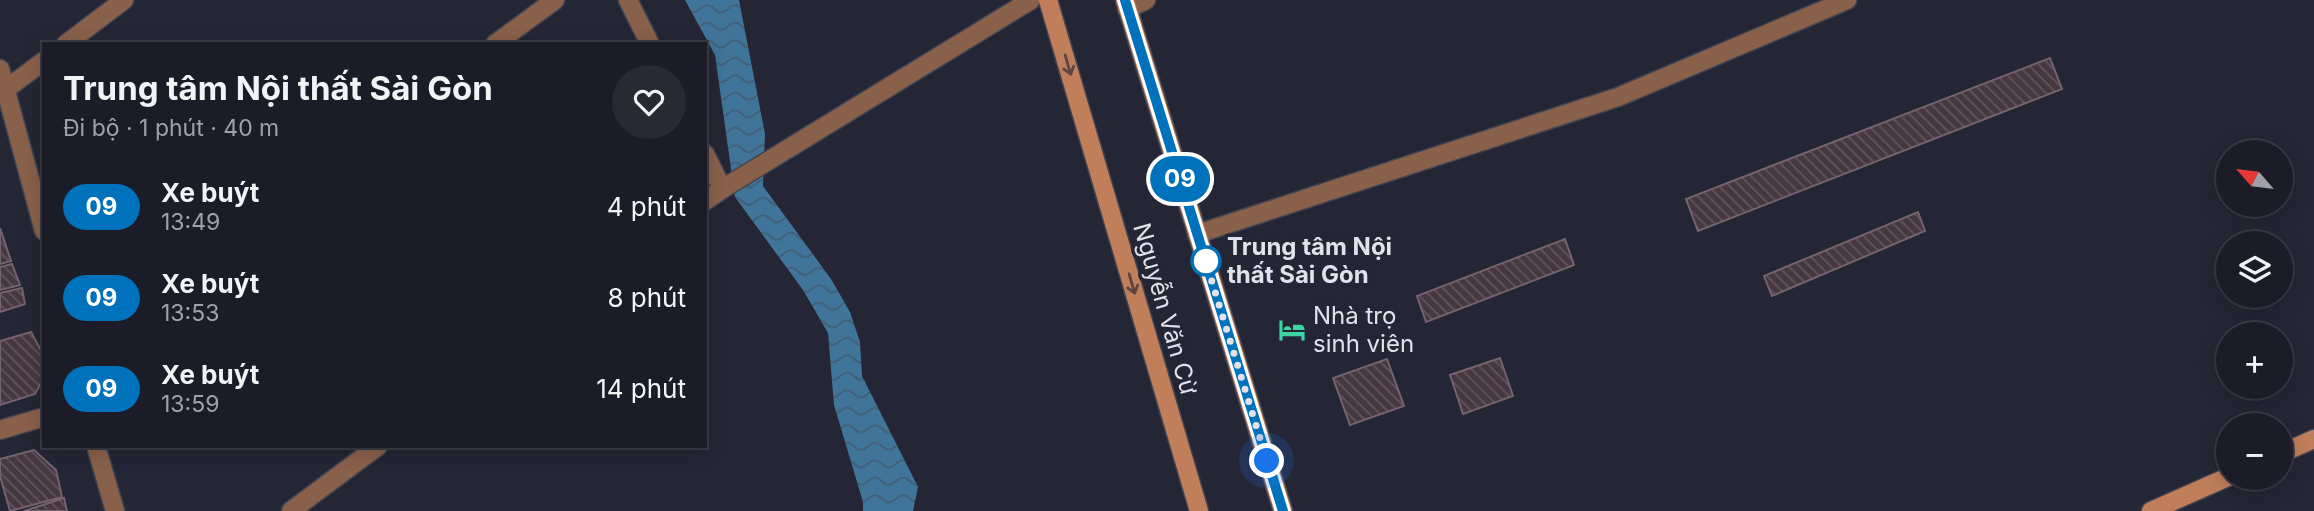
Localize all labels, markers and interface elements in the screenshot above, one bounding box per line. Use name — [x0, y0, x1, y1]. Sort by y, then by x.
one-way arrow — [1062, 54, 1075, 76]
button: heart — [612, 65, 686, 139]
text: Trung tâm Nội thất Sài Gòn — [63, 68, 493, 108]
text: Đi bộ · 1 phút · 40 m — [63, 114, 279, 142]
north arrow — [2216, 140, 2292, 217]
map controls — [2216, 140, 2293, 490]
line badge: 09 — [1148, 156, 1212, 202]
text: 09 — [1164, 164, 1196, 193]
text: Xe buýt — [161, 177, 259, 208]
text: 4 phút — [607, 191, 686, 222]
text: 09 — [86, 192, 117, 221]
text: 13:49 — [161, 208, 220, 236]
street label: Nguyễn Văn Cừ — [1127, 220, 1204, 398]
button: layers — [2216, 231, 2293, 308]
place label: Trung tâm Nội thất Sài Gòn — [1227, 232, 1392, 289]
marker: Trung tâm Nội thất Sài Gòn — [1191, 246, 1221, 276]
text: Xe buýt — [161, 268, 259, 299]
one-way arrow — [1126, 272, 1139, 294]
text: 8 phút — [607, 282, 686, 313]
text: 09 — [86, 283, 117, 312]
text: 13:53 — [161, 299, 219, 327]
place label: Nhà trọ sinh viên — [1313, 301, 1414, 358]
hotel icon: Nhà trọ sinh viên — [1277, 315, 1307, 345]
button: + — [2216, 322, 2293, 399]
text: Xe buýt — [161, 359, 259, 390]
text: 14 phút — [596, 373, 686, 404]
text: 09 — [86, 374, 117, 403]
text: 13:59 — [161, 390, 219, 418]
button: − — [2216, 413, 2293, 490]
your location — [1249, 443, 1284, 478]

